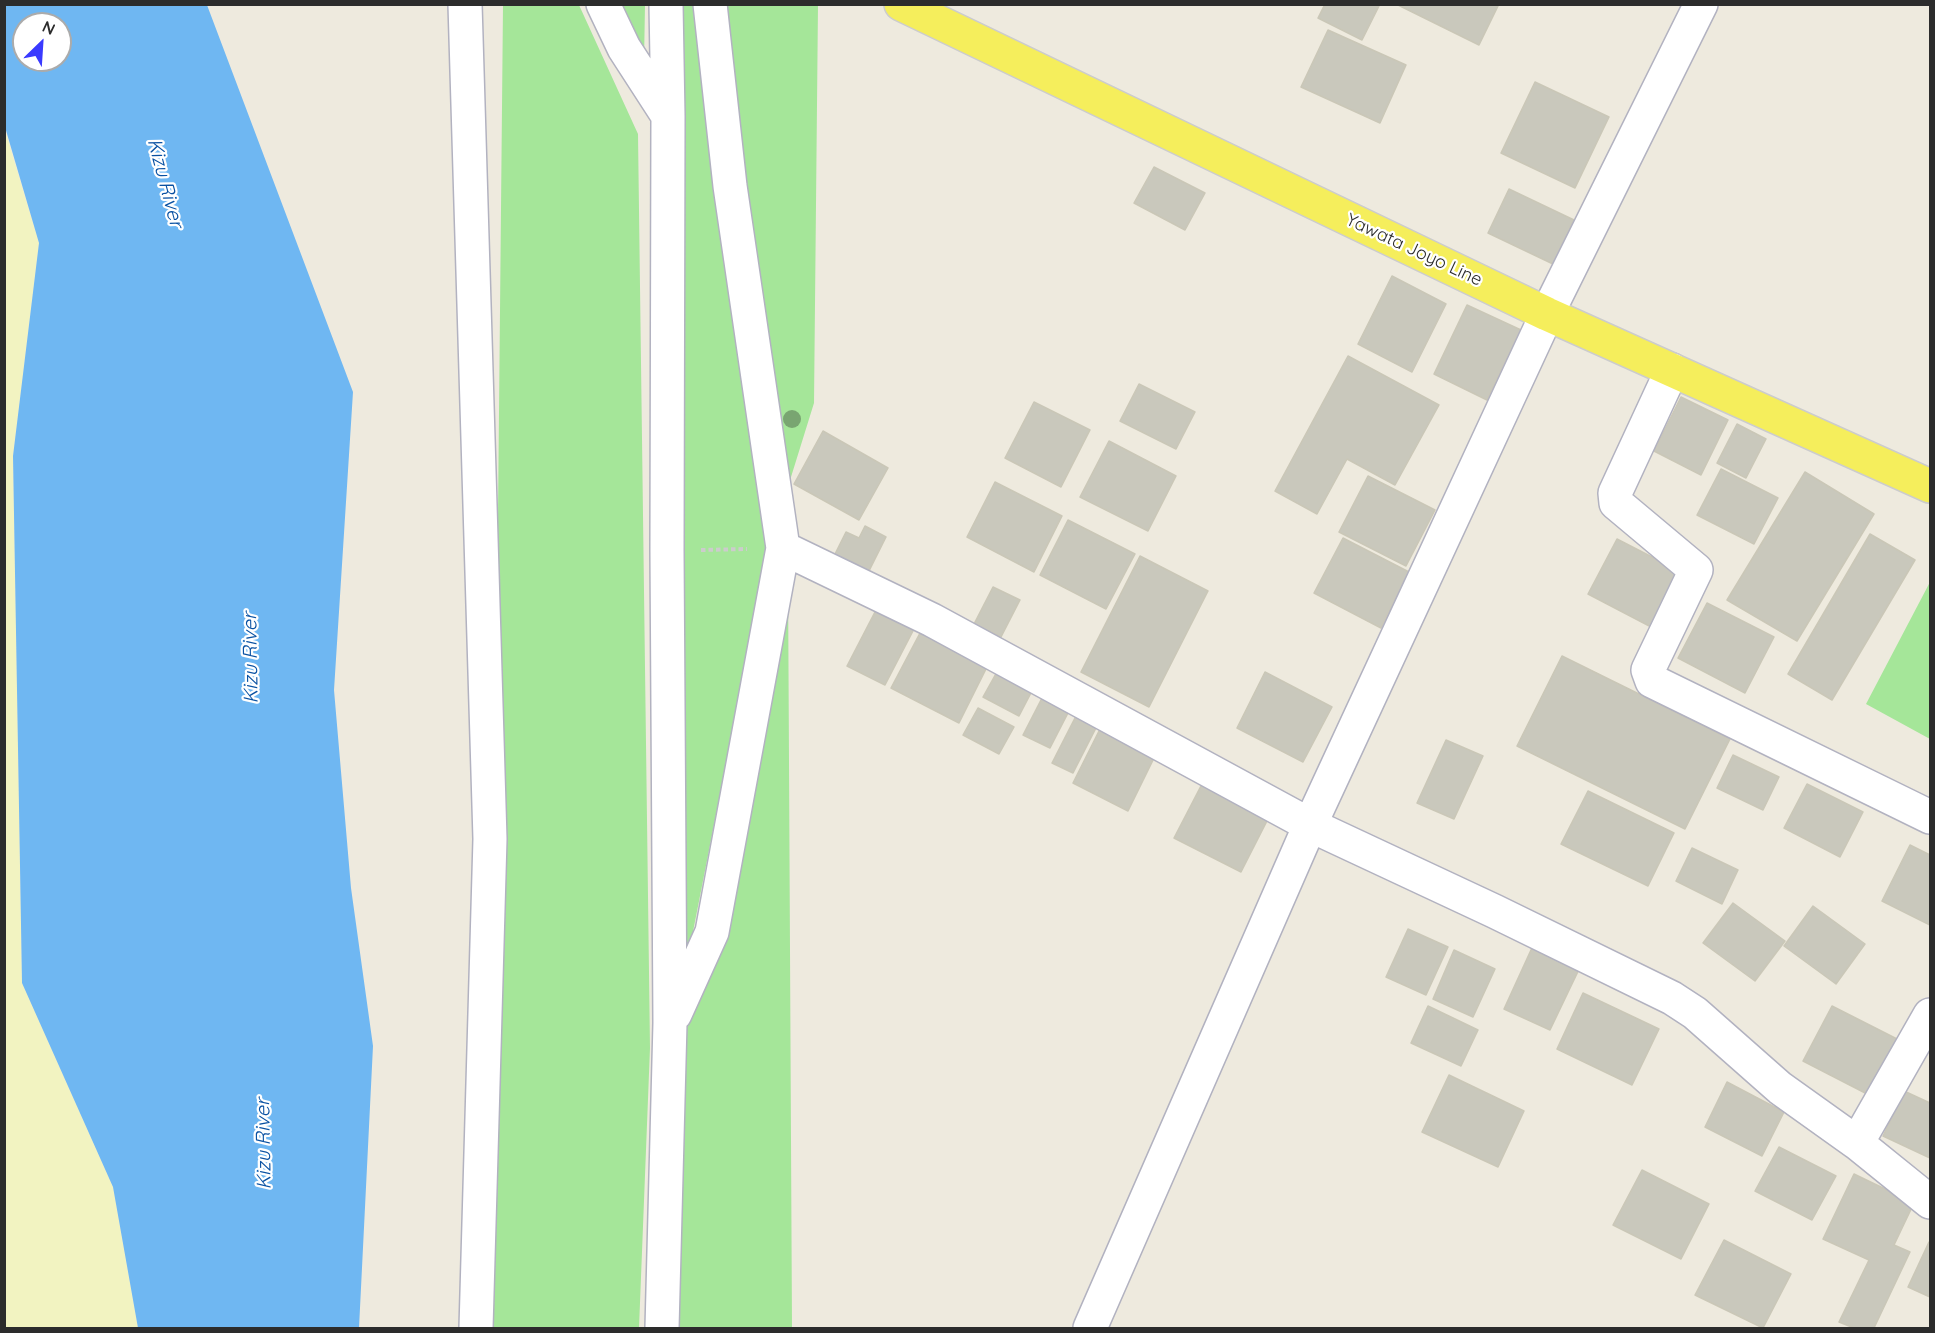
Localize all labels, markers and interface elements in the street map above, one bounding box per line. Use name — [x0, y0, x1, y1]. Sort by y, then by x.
north arrow — [12, 12, 72, 72]
text: N — [39, 16, 58, 39]
water label: Kizu River — [142, 136, 188, 230]
street label: Yawata Joyo Line — [1342, 209, 1486, 291]
water label: Kizu River — [238, 612, 264, 704]
water label: Kizu River — [251, 1098, 277, 1190]

